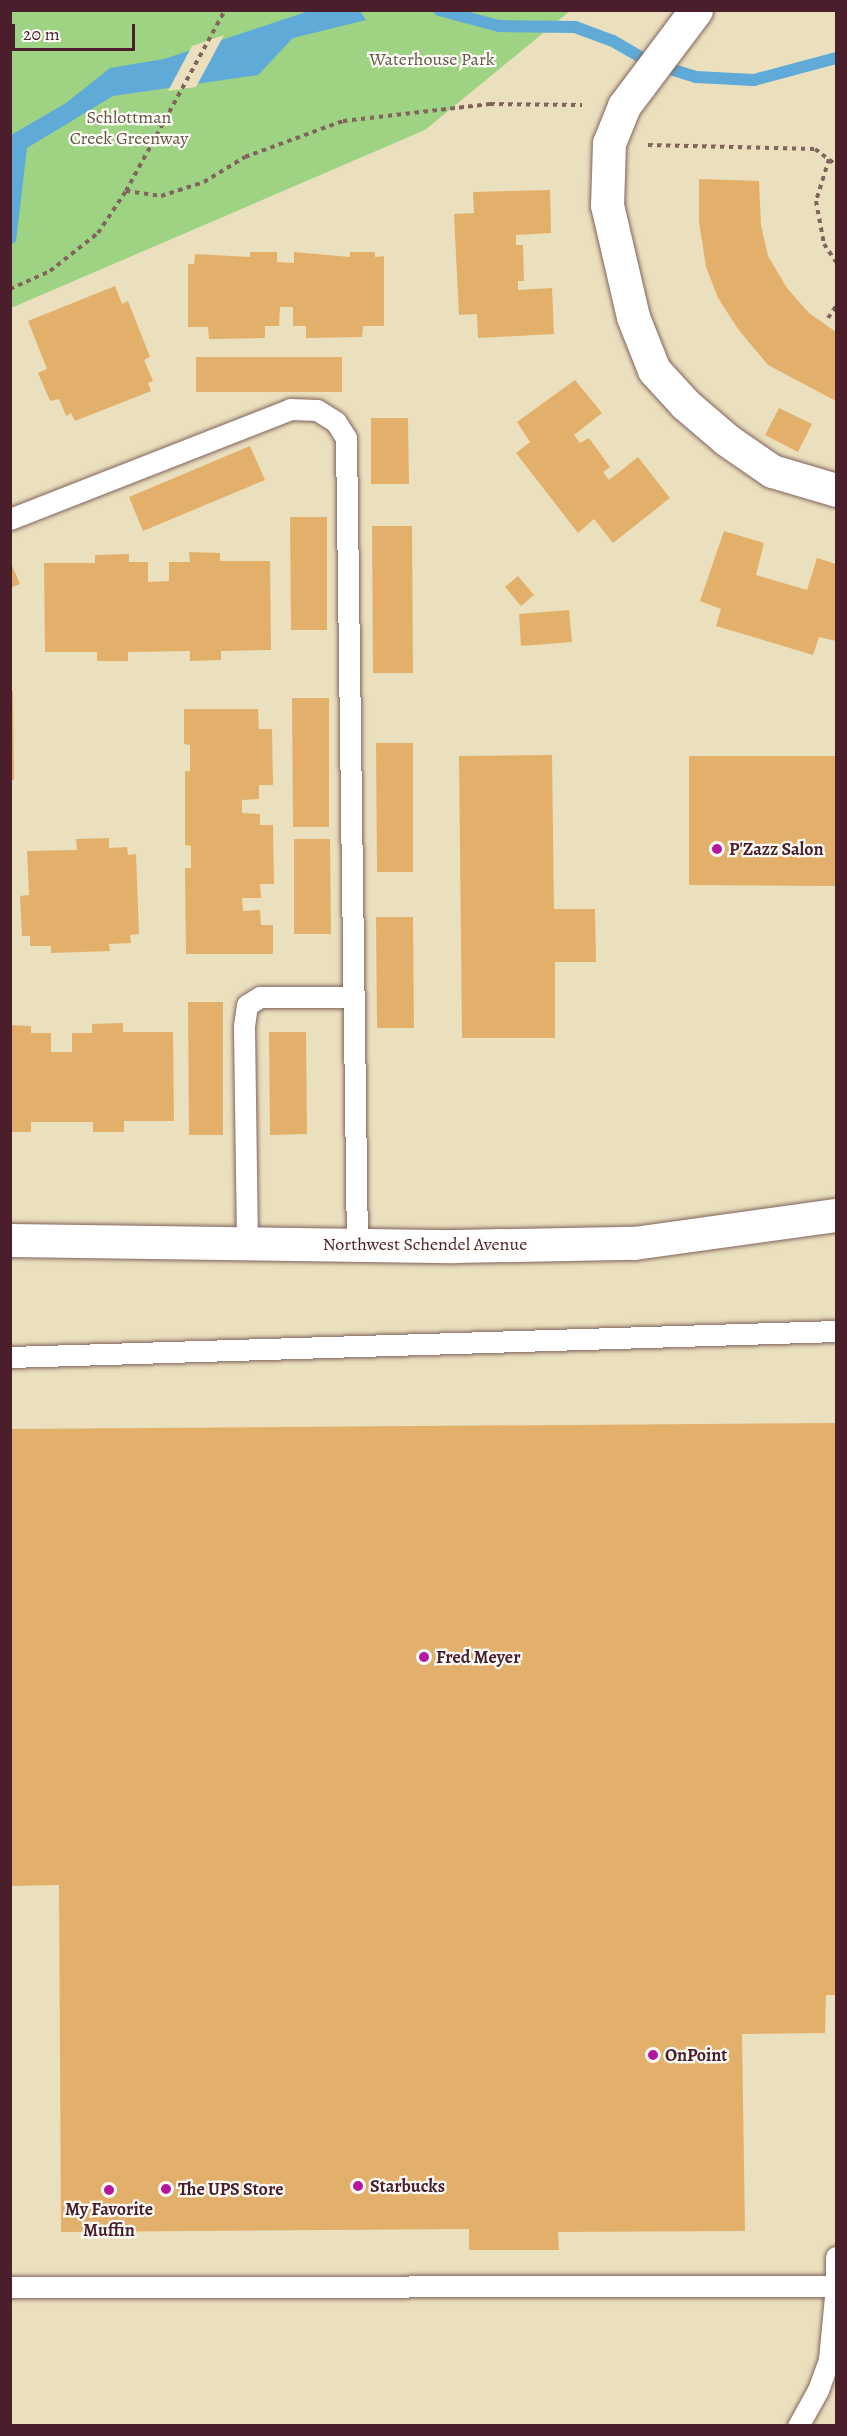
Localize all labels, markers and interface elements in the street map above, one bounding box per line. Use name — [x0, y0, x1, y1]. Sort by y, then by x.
scale bar — [15, 12, 138, 50]
text: 20 m — [23, 22, 60, 46]
park label: Waterhouse Park — [369, 48, 495, 70]
park label: Schlottman Creek Greenway — [70, 107, 188, 150]
place label: P'Zazz Salon — [729, 838, 824, 860]
marker: P'Zazz Salon — [710, 842, 724, 856]
street label: Northwest Schendel Avenue — [323, 1233, 527, 1255]
place label: Fred Meyer — [436, 1646, 521, 1668]
marker: Fred Meyer — [417, 1650, 431, 1664]
place label: OnPoint — [665, 2044, 727, 2066]
marker: OnPoint — [646, 2048, 660, 2062]
place label: Starbucks — [370, 2175, 445, 2197]
place label: The UPS Store — [178, 2178, 283, 2200]
marker: Starbucks — [351, 2179, 365, 2193]
marker: The UPS Store — [159, 2182, 173, 2196]
marker: My Favorite Muffin — [102, 2183, 116, 2197]
place label: My Favorite Muffin — [65, 2199, 153, 2242]

